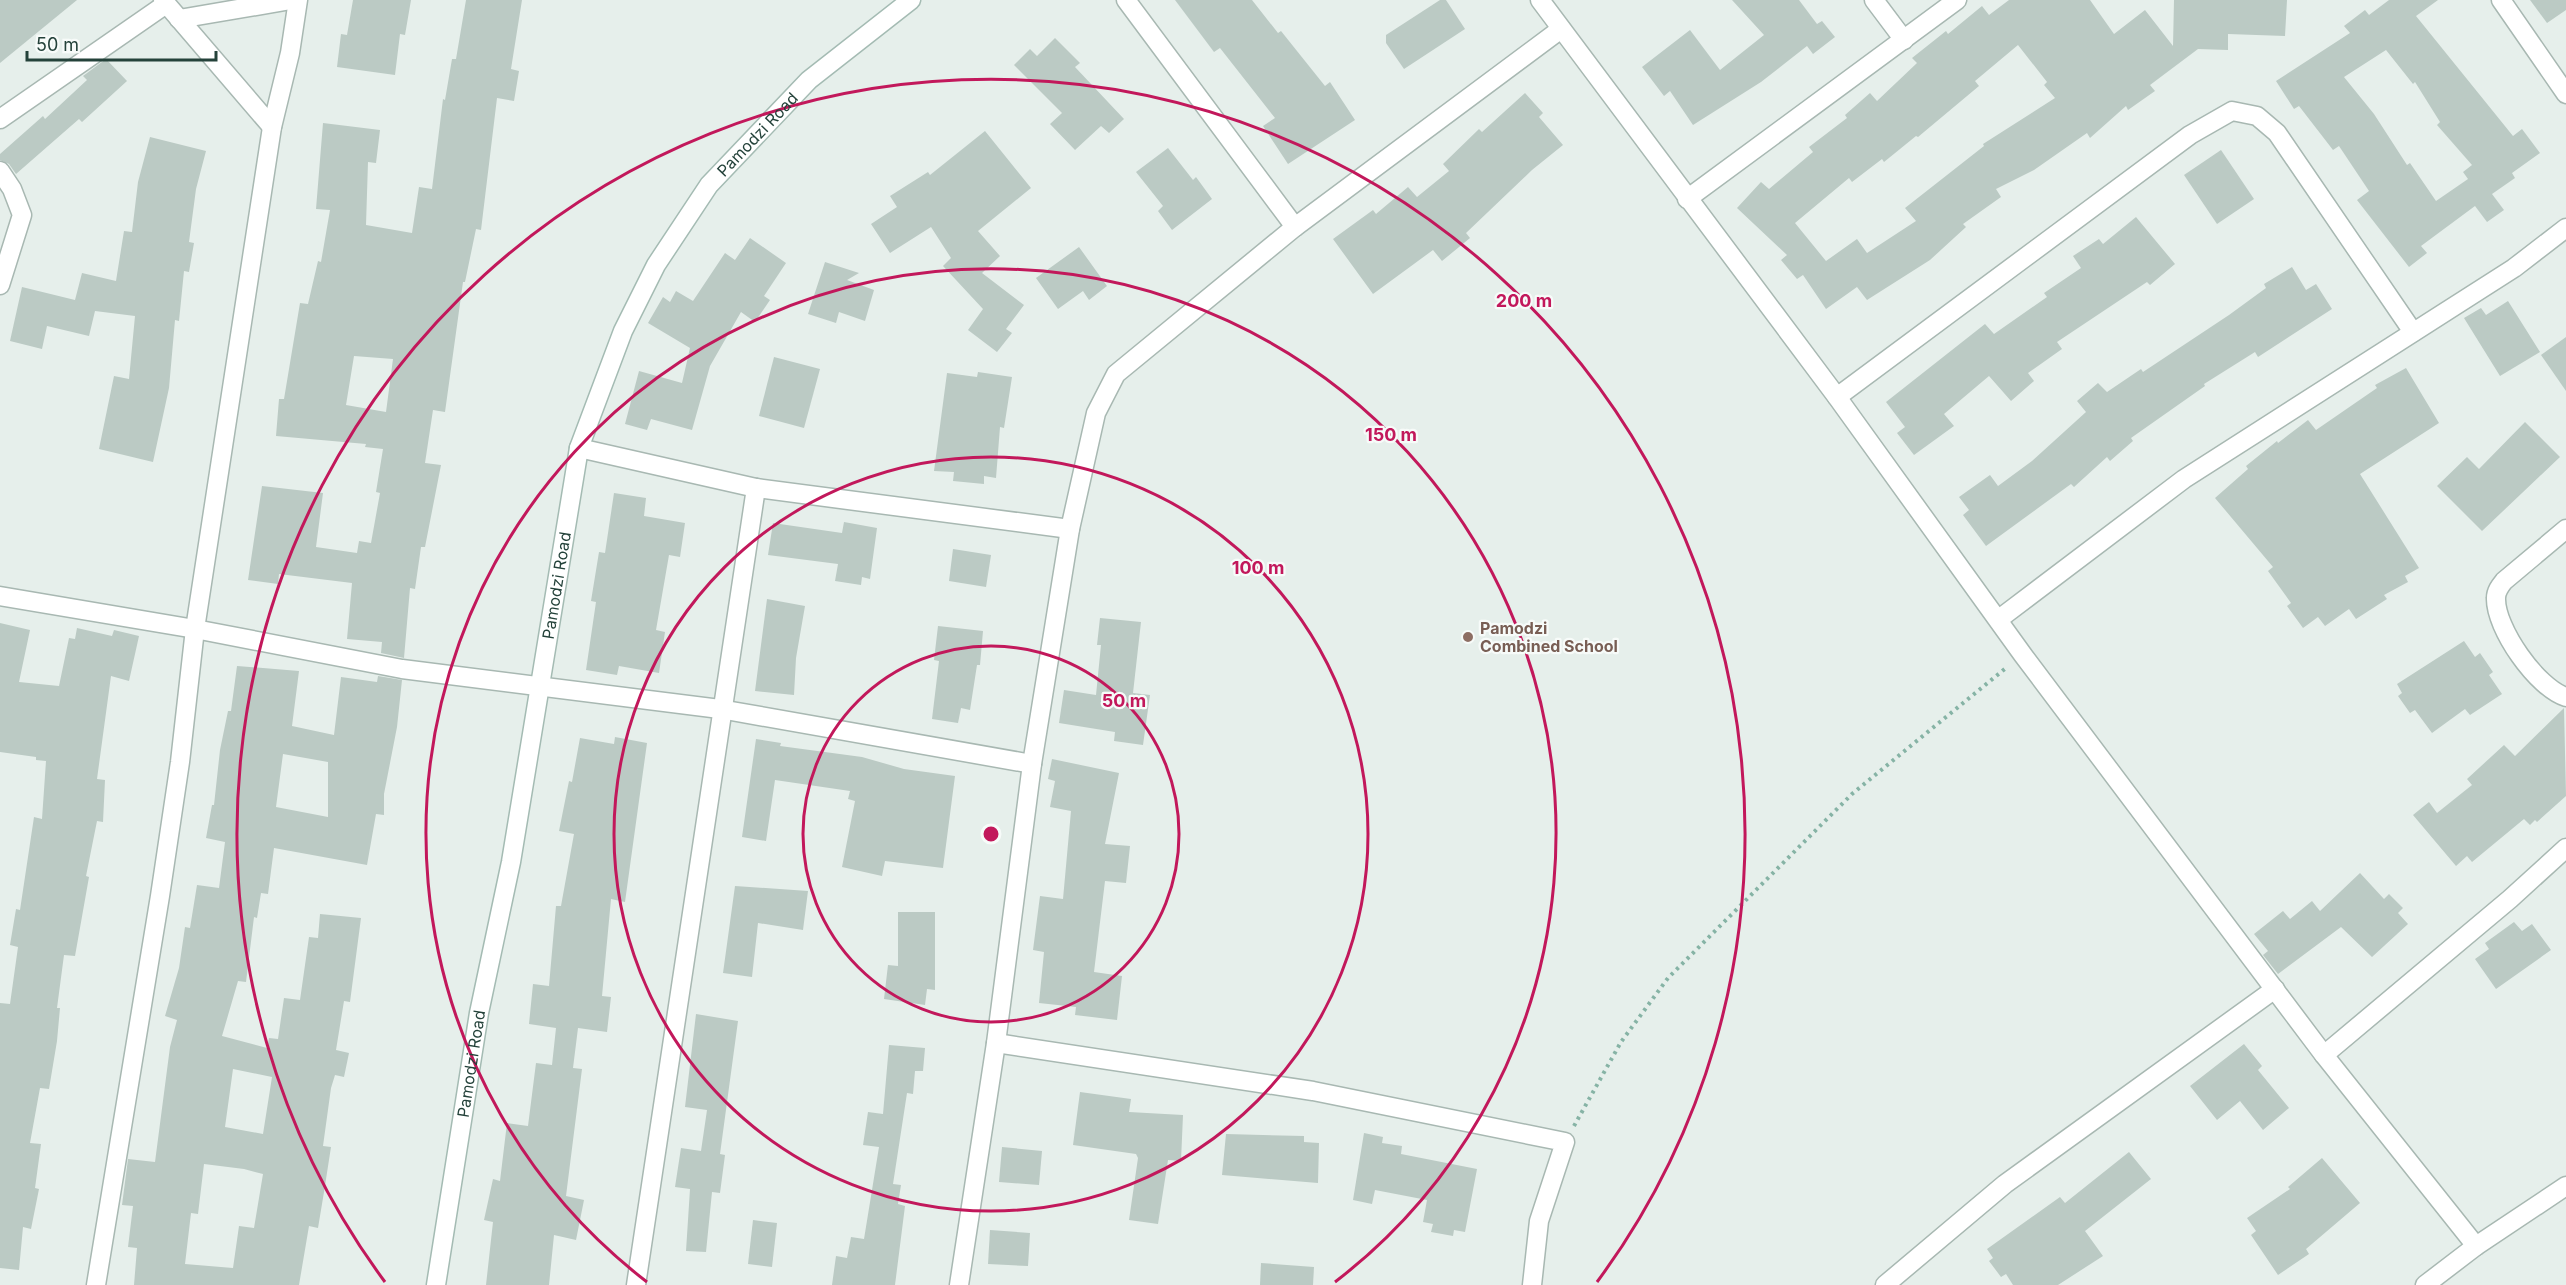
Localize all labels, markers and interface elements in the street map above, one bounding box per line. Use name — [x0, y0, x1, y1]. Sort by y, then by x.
scale bar — [27, 24, 216, 62]
text: 50 m — [36, 34, 79, 55]
street label: Pamodzi Road — [713, 88, 802, 180]
text: 200 m — [1496, 290, 1552, 311]
text: 150 m — [1365, 424, 1417, 445]
street label: Pamodzi Road — [538, 530, 575, 641]
text: 100 m — [1232, 557, 1284, 578]
place label: Pamodzi Combined School — [1480, 618, 1618, 656]
marker: Pamodzi Combined School — [1461, 630, 1475, 644]
text: 50 m — [1102, 690, 1146, 711]
centre of rings — [981, 824, 1001, 844]
street label: Pamodzi Road — [453, 1009, 489, 1119]

